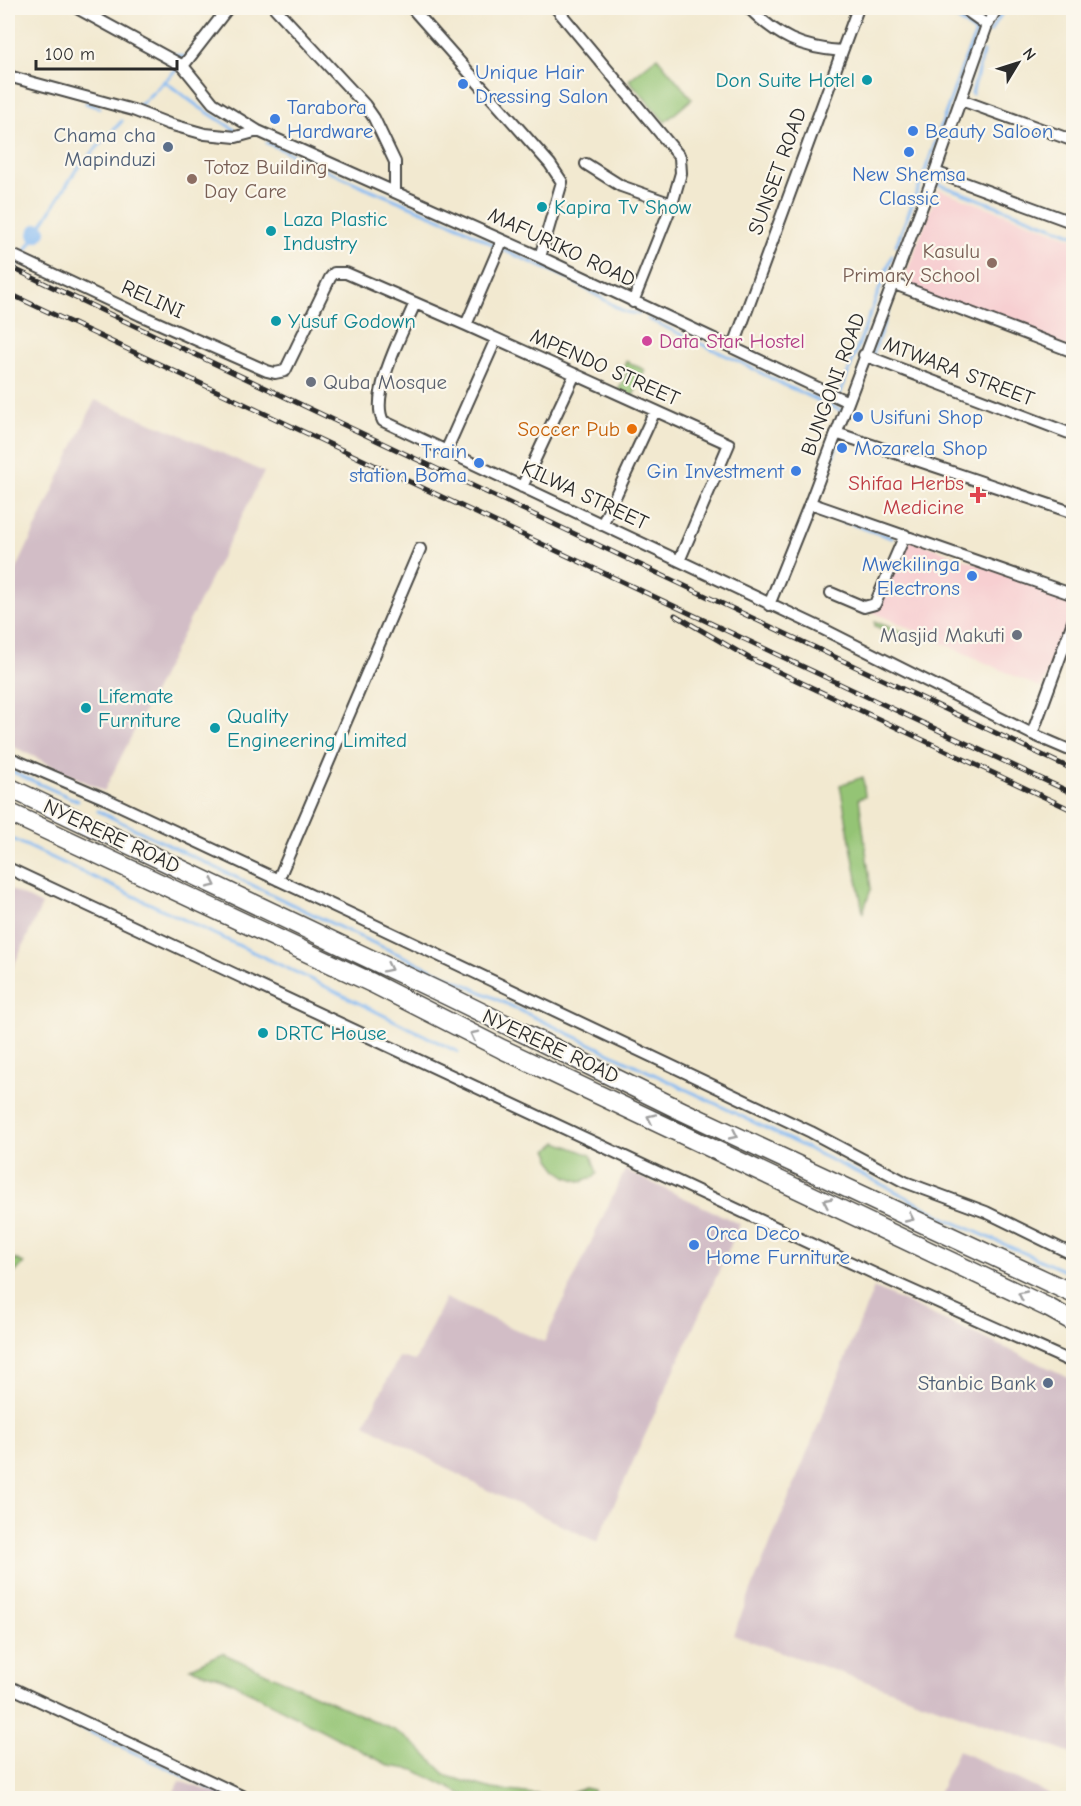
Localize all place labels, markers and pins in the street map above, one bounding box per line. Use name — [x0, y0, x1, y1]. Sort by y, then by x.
place label: Unique Hair Dressing Salon — [475, 60, 608, 108]
place label: Don Suite Hotel — [715, 68, 855, 92]
marker: Don Suite Hotel — [860, 73, 874, 87]
marker: Unique Hair Dressing Salon — [456, 77, 470, 91]
place label: Tarabora Hardware — [287, 95, 373, 143]
marker: Tarabora Hardware — [268, 112, 282, 126]
place label: Beauty Saloon — [925, 119, 1053, 143]
place label: Chama cha Mapinduzi — [54, 123, 156, 171]
marker: Beauty Saloon — [906, 124, 920, 138]
marker: Chama cha Mapinduzi — [161, 140, 175, 154]
marker: New Shemsa Classic — [902, 145, 916, 159]
place label: Totoz Building Day Care — [204, 155, 328, 203]
place label: New Shemsa Classic — [852, 162, 966, 210]
marker: Totoz Building Day Care — [185, 172, 199, 186]
place label: Kapira Tv Show — [554, 195, 692, 219]
marker: Kapira Tv Show — [535, 200, 549, 214]
place label: Laza Plastic Industry — [283, 207, 387, 255]
marker: Laza Plastic Industry — [264, 224, 278, 238]
place label: Kasulu Primary School — [842, 239, 980, 287]
marker: Kasulu Primary School — [985, 256, 999, 270]
place label: Yusuf Godown — [288, 309, 416, 333]
marker: Yusuf Godown — [269, 314, 283, 328]
place label: Data Star Hostel — [659, 329, 805, 353]
marker: Data Star Hostel — [640, 334, 654, 348]
place label: Quba Mosque — [323, 370, 447, 394]
marker: Quba Mosque — [304, 375, 318, 389]
place label: Usifuni Shop — [870, 405, 983, 429]
marker: Usifuni Shop — [851, 410, 865, 424]
place label: Soccer Pub — [517, 417, 620, 441]
marker: Soccer Pub — [625, 422, 639, 436]
place label: Mozarela Shop — [854, 436, 988, 460]
place label: Train station Boma — [349, 439, 467, 487]
marker: Mozarela Shop — [835, 441, 849, 455]
marker: Train station Boma — [472, 456, 486, 470]
place label: Gin Investment — [647, 459, 785, 483]
marker: Gin Investment — [789, 464, 803, 478]
place label: Shifaa Herbs Medicine — [848, 471, 964, 519]
marker: Shifaa Herbs Medicine — [969, 486, 987, 504]
place label: Mwekilinga Electrons — [862, 552, 960, 600]
marker: Mwekilinga Electrons — [965, 569, 979, 583]
place label: Masjid Makuti — [880, 623, 1005, 647]
marker: Masjid Makuti — [1010, 628, 1024, 642]
place label: Lifemate Furniture — [98, 684, 181, 732]
marker: Lifemate Furniture — [79, 701, 93, 715]
place label: Quality Engineering Limited — [227, 704, 407, 752]
marker: Quality Engineering Limited — [208, 721, 222, 735]
place label: DRTC House — [275, 1021, 387, 1045]
marker: DRTC House — [256, 1026, 270, 1040]
place label: Orca Deco Home Furniture — [706, 1221, 850, 1269]
marker: Orca Deco Home Furniture — [687, 1238, 701, 1252]
place label: Stanbic Bank — [918, 1371, 1036, 1395]
marker: Stanbic Bank — [1041, 1376, 1055, 1390]

